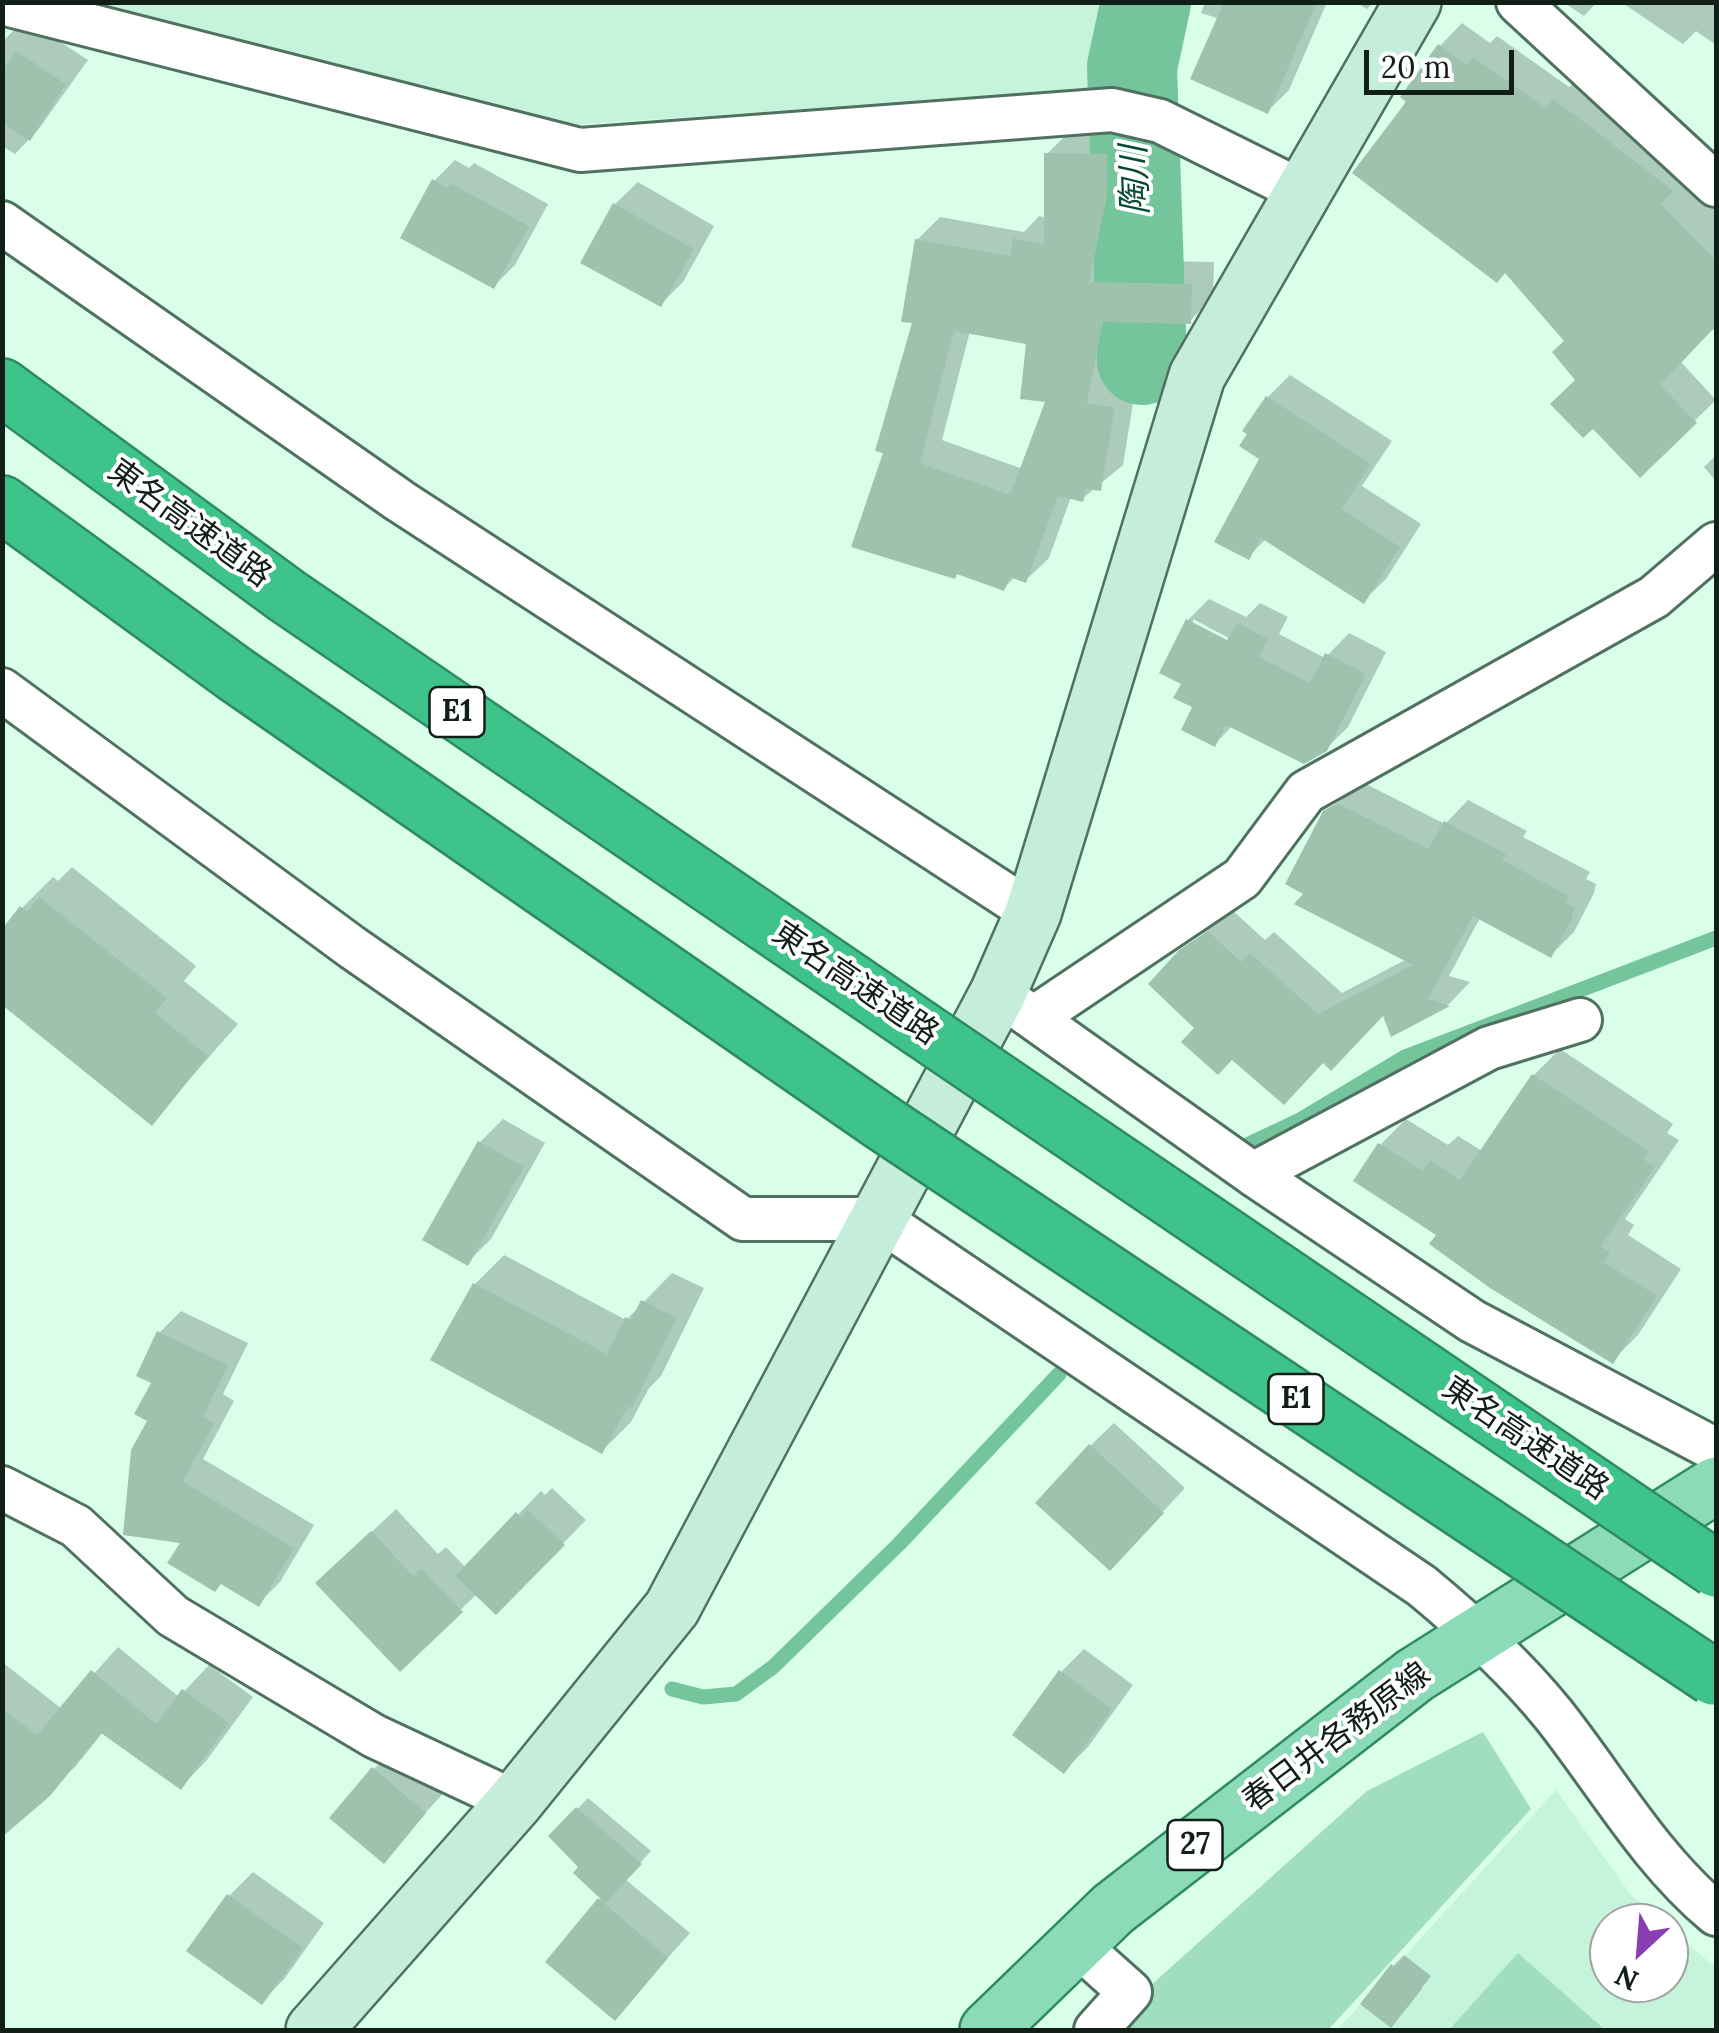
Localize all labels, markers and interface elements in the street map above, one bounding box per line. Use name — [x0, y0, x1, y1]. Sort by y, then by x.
scale bar — [1369, 30, 1519, 92]
text: 20 m — [1381, 48, 1450, 86]
water label: 陶川 — [1114, 144, 1158, 216]
street label: 東名高速道路 — [100, 452, 278, 596]
road number: E1 — [430, 687, 484, 737]
street label: 東名高速道路 — [765, 914, 945, 1054]
street label: 東名高速道路 — [1435, 1369, 1615, 1509]
road number: E1 — [1268, 1374, 1324, 1424]
street label: 春日井各務原線 — [1236, 1655, 1438, 1821]
road number: 27 — [1168, 1820, 1222, 1870]
north arrow — [1589, 1903, 1689, 2003]
text: N — [1609, 1957, 1644, 1999]

